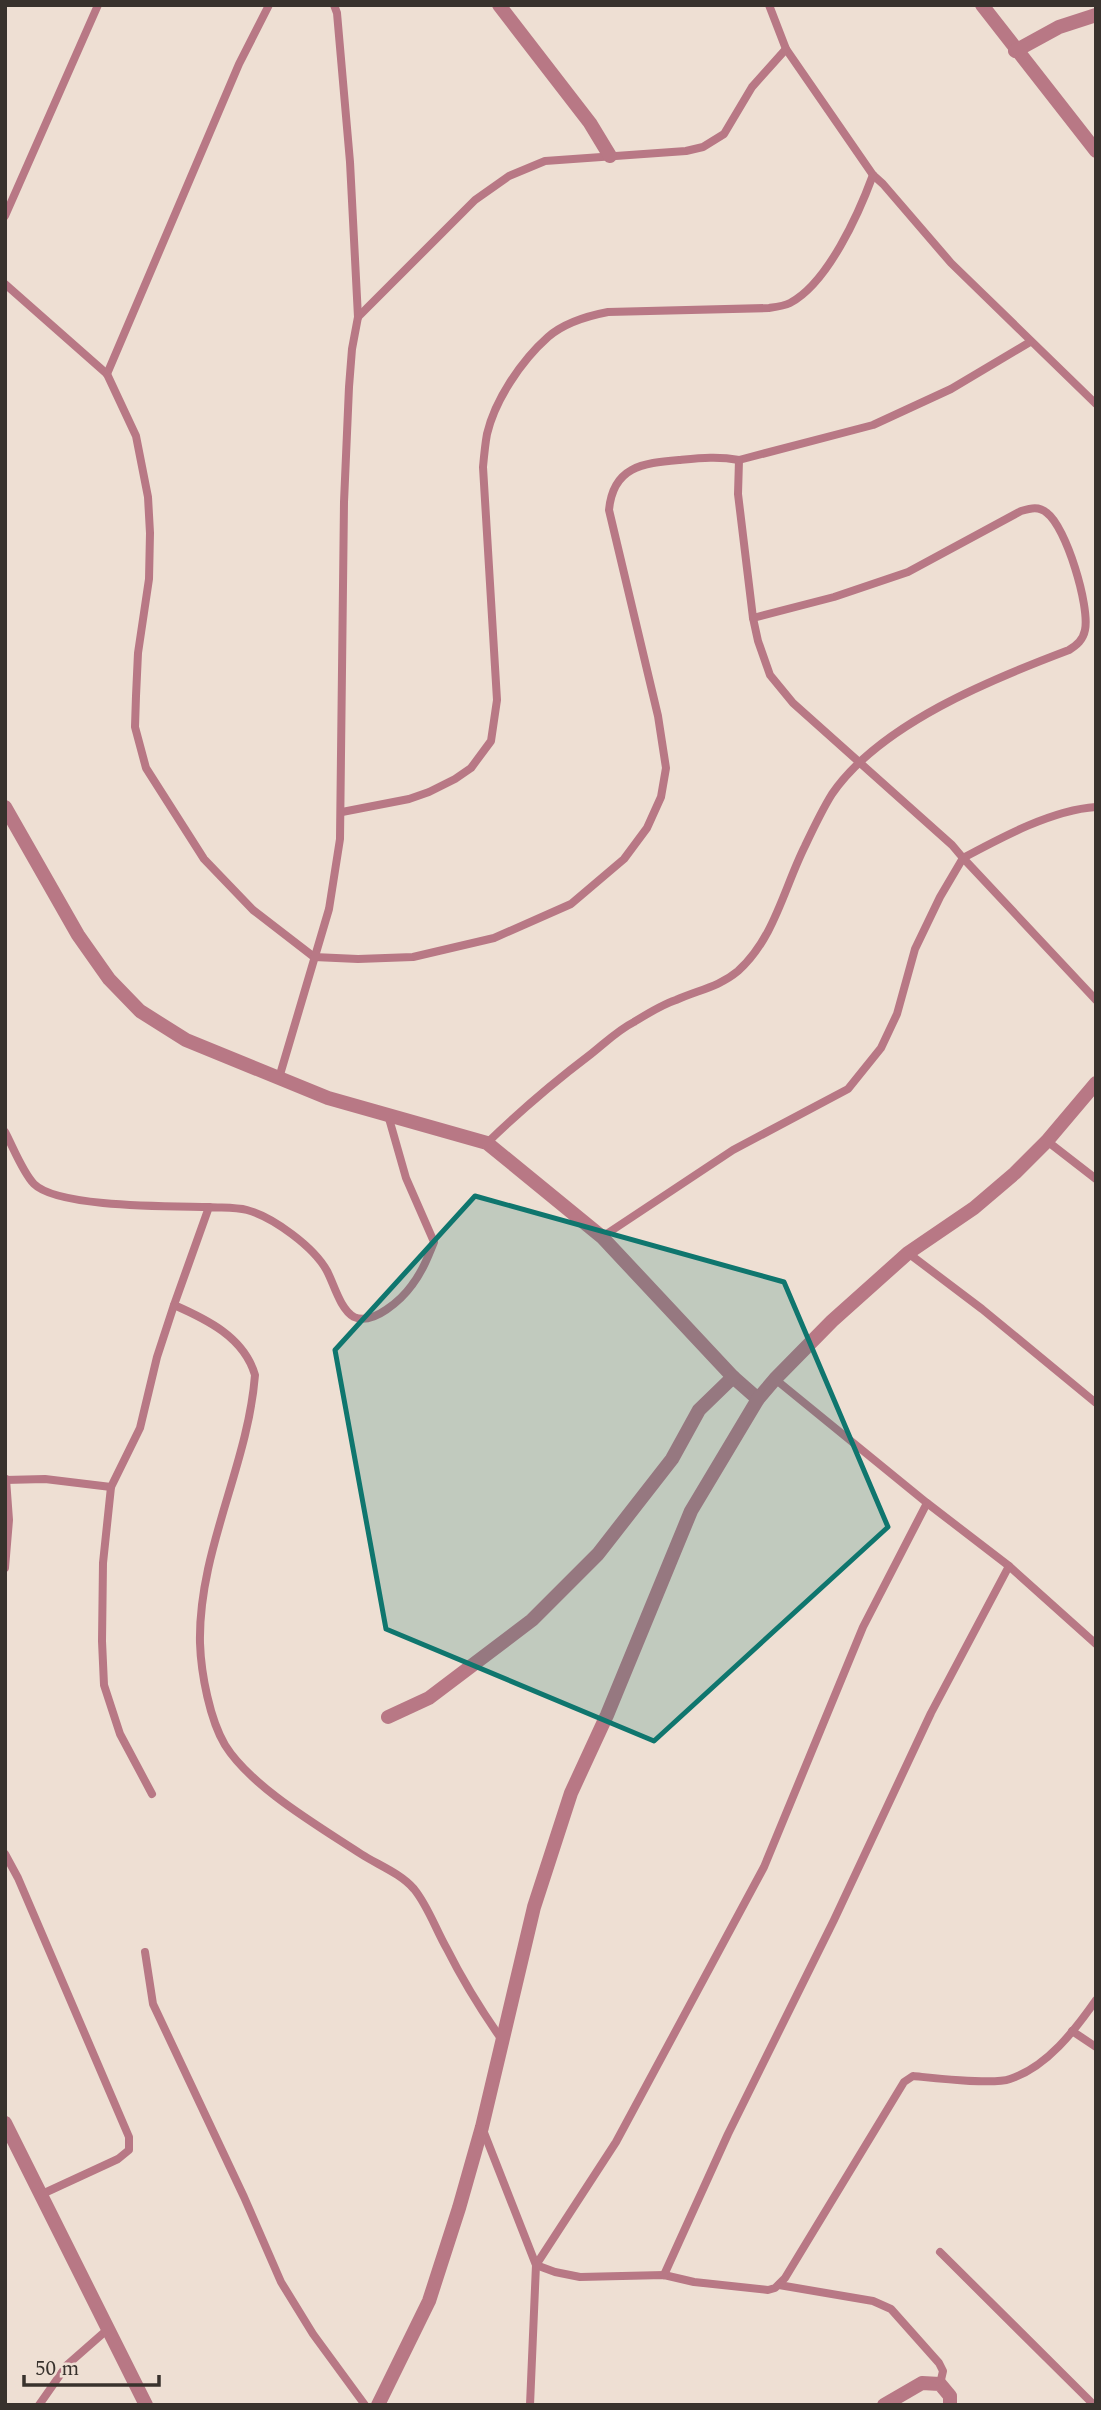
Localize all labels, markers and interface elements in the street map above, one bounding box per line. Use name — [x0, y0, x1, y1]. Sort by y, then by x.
scale bar — [24, 2344, 159, 2388]
text: 50 m — [35, 2353, 79, 2385]

